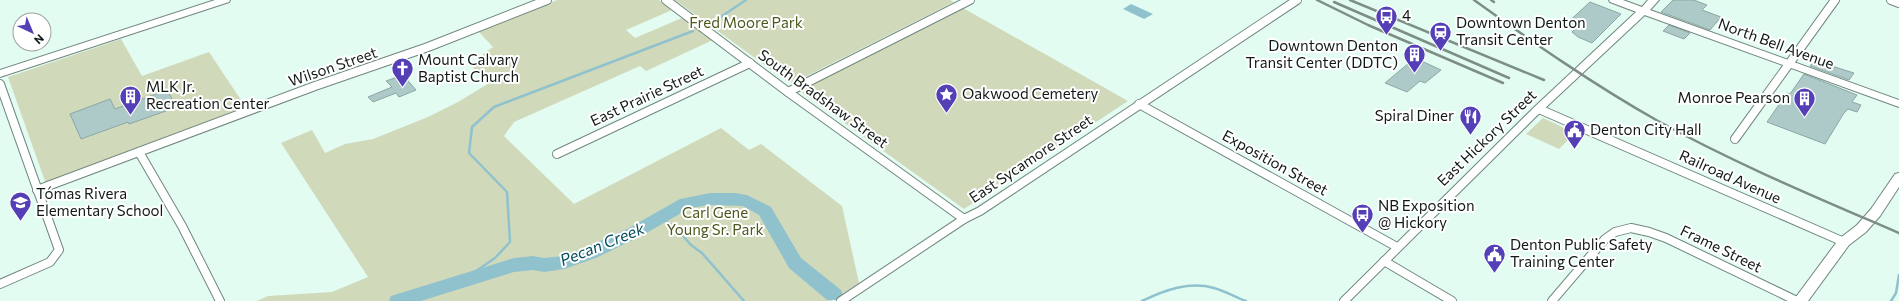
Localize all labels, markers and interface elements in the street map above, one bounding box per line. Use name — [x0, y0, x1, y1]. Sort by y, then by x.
bus stop icon: 4 — [1373, 3, 1399, 36]
place label: 4 — [1402, 6, 1411, 24]
north arrow — [12, 12, 52, 52]
park label: Fred Moore Park — [689, 13, 803, 31]
place label: Downtown Denton Transit Center — [1456, 13, 1586, 48]
street label: North Bell Avenue — [1716, 14, 1837, 72]
station icon: Downtown Denton Transit Center — [1427, 19, 1453, 52]
text: N — [32, 32, 47, 47]
place label: Downtown Denton Transit Center (DDTC) — [1245, 36, 1398, 71]
street label: Wilson Street — [286, 42, 379, 90]
building icon: Downtown Denton Transit Center (DDTC) — [1401, 42, 1427, 75]
street label: South Bradshaw Street — [755, 45, 892, 151]
place label: Mount Calvary Baptist Church — [418, 50, 519, 85]
church icon: Mount Calvary Baptist Church — [389, 56, 415, 89]
street label: East Prairie Street — [587, 61, 706, 129]
place label: MLK Jr. Recreation Center — [146, 77, 270, 112]
place icon: Oakwood Cemetery — [933, 81, 959, 114]
building icon: MLK Jr. Recreation Center — [118, 83, 144, 116]
place label: Oakwood Cemetery — [962, 84, 1098, 102]
street label: East Hickory Street — [1433, 85, 1540, 189]
building icon: Monroe Pearson — [1792, 85, 1818, 118]
place label: Monroe Pearson — [1678, 88, 1790, 106]
restaurant icon: Spiral Diner — [1457, 103, 1483, 136]
place label: Spiral Diner — [1375, 106, 1454, 124]
street label: East Sycamore Street — [965, 110, 1095, 206]
public building icon: Denton City Hall — [1561, 117, 1587, 150]
place label: Denton City Hall — [1590, 120, 1702, 138]
street label: Exposition Street — [1219, 126, 1331, 199]
street label: Railroad Avenue — [1677, 146, 1784, 207]
place label: Tómas Rivera Elementary School — [36, 184, 163, 219]
school or university icon: Tómas Rivera Elementary School — [7, 190, 33, 223]
place label: NB Exposition @ Hickory — [1378, 196, 1475, 231]
bus stop icon: NB Exposition @ Hickory — [1350, 202, 1376, 235]
park label: Carl Gene Young Sr. Park — [666, 203, 764, 238]
water label: Pecan Creek — [557, 218, 647, 269]
street label: Frame Street — [1678, 221, 1765, 276]
place label: Denton Public Safety Training Center — [1510, 235, 1653, 270]
public building icon: Denton Public Safety Training Center — [1482, 241, 1508, 274]

